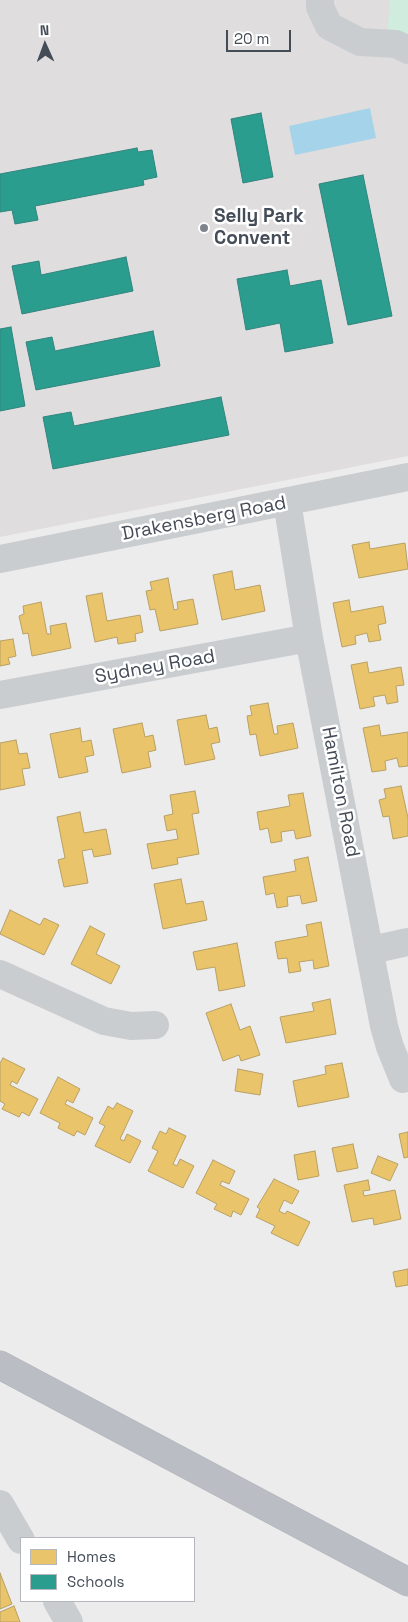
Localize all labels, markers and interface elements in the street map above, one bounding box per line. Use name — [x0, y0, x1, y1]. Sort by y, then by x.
north arrow — [20, 20, 70, 70]
scale bar — [228, 20, 293, 52]
text: N — [39, 21, 49, 39]
text: 20 m — [234, 29, 269, 48]
place label: Selly Park Convent — [214, 206, 304, 250]
marker: Selly Park Convent — [198, 222, 210, 234]
street label: Drakensberg Road — [120, 492, 288, 546]
street label: Sydney Road — [93, 645, 217, 689]
street label: Hamilton Road — [316, 725, 364, 859]
legend — [20, 1537, 195, 1602]
text: Homes — [67, 1547, 116, 1566]
text: Schools — [67, 1572, 124, 1591]

